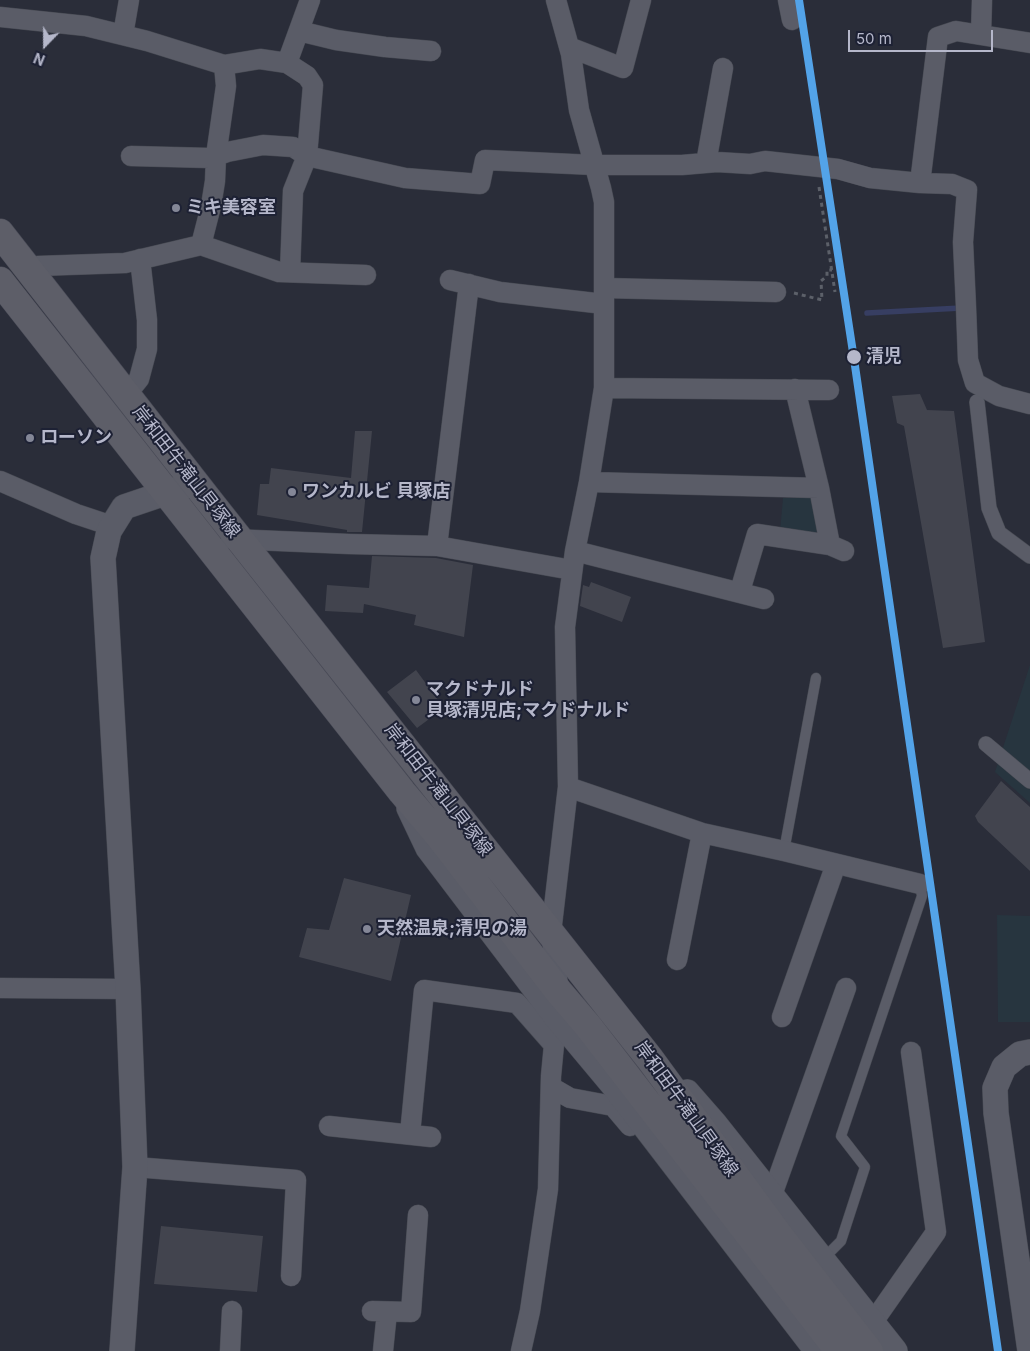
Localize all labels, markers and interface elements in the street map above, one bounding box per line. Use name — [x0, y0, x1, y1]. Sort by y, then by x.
north arrow — [20, 20, 70, 70]
scale bar — [850, 20, 995, 52]
text: 50 m — [856, 29, 892, 48]
text: N — [31, 49, 47, 69]
place label: ミキ美容室 — [186, 197, 276, 219]
marker: ミキ美容室 — [170, 202, 182, 214]
place label: 清児 — [866, 346, 902, 368]
marker: 清児 — [845, 348, 863, 366]
street label: 岸和田牛滝山貝塚線 — [128, 402, 244, 542]
place label: ローソン — [40, 427, 112, 449]
marker: ローソン — [24, 432, 36, 444]
place label: ワンカルビ 貝塚店 — [302, 481, 450, 503]
marker: ワンカルビ 貝塚店 — [286, 486, 298, 498]
place label: マクドナルド 貝塚清児店;マクドナルド — [426, 679, 630, 722]
marker: マクドナルド 貝塚清児店;マクドナルド — [410, 694, 422, 706]
street label: 岸和田牛滝山貝塚線 — [380, 720, 496, 860]
place label: 天然温泉;清児の湯 — [377, 918, 527, 940]
marker: 天然温泉;清児の湯 — [361, 923, 373, 935]
street label: 岸和田牛滝山貝塚線 — [630, 1037, 742, 1181]

